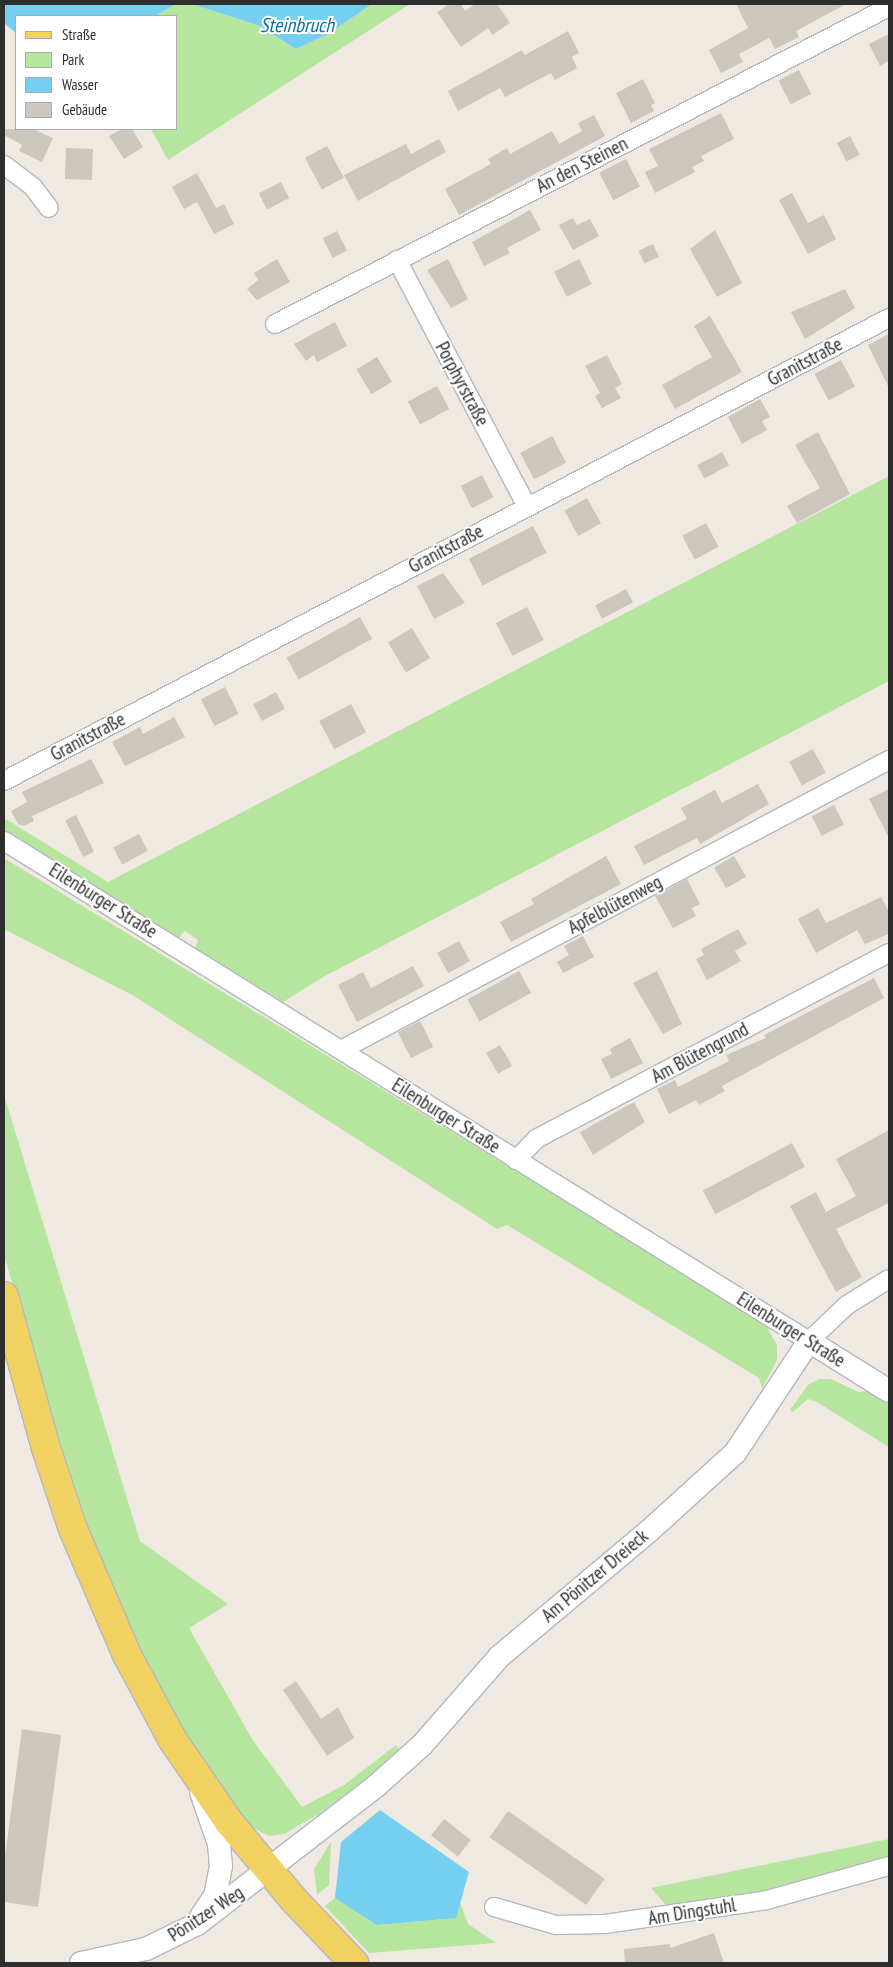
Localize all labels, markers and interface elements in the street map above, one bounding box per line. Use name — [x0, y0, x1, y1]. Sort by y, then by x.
water label: Steinbruch — [260, 13, 334, 37]
legend — [15, 15, 178, 130]
text: Straße — [62, 25, 96, 44]
text: Park — [62, 50, 84, 69]
text: Wasser — [62, 75, 98, 94]
text: Gebäude — [62, 100, 107, 119]
street label: An den Steinen — [532, 132, 632, 198]
street label: Granitstraße — [764, 333, 846, 391]
street label: Porphyrstraße — [430, 338, 494, 430]
street label: Granitstraße — [405, 520, 487, 578]
street label: Granitstraße — [47, 708, 129, 766]
street label: Eilenburger Straße — [45, 859, 161, 943]
street label: Apfelblütenweg — [564, 871, 666, 939]
street label: Am Blütengrund — [648, 1018, 752, 1088]
street label: Eilenburger Straße — [388, 1074, 504, 1158]
street label: Eilenburger Straße — [733, 1288, 849, 1372]
street label: Am Pönitzer Dreieck — [537, 1525, 653, 1627]
street label: Pönitzer Weg — [164, 1881, 248, 1947]
street label: Am Dingstuhl — [646, 1894, 738, 1930]

